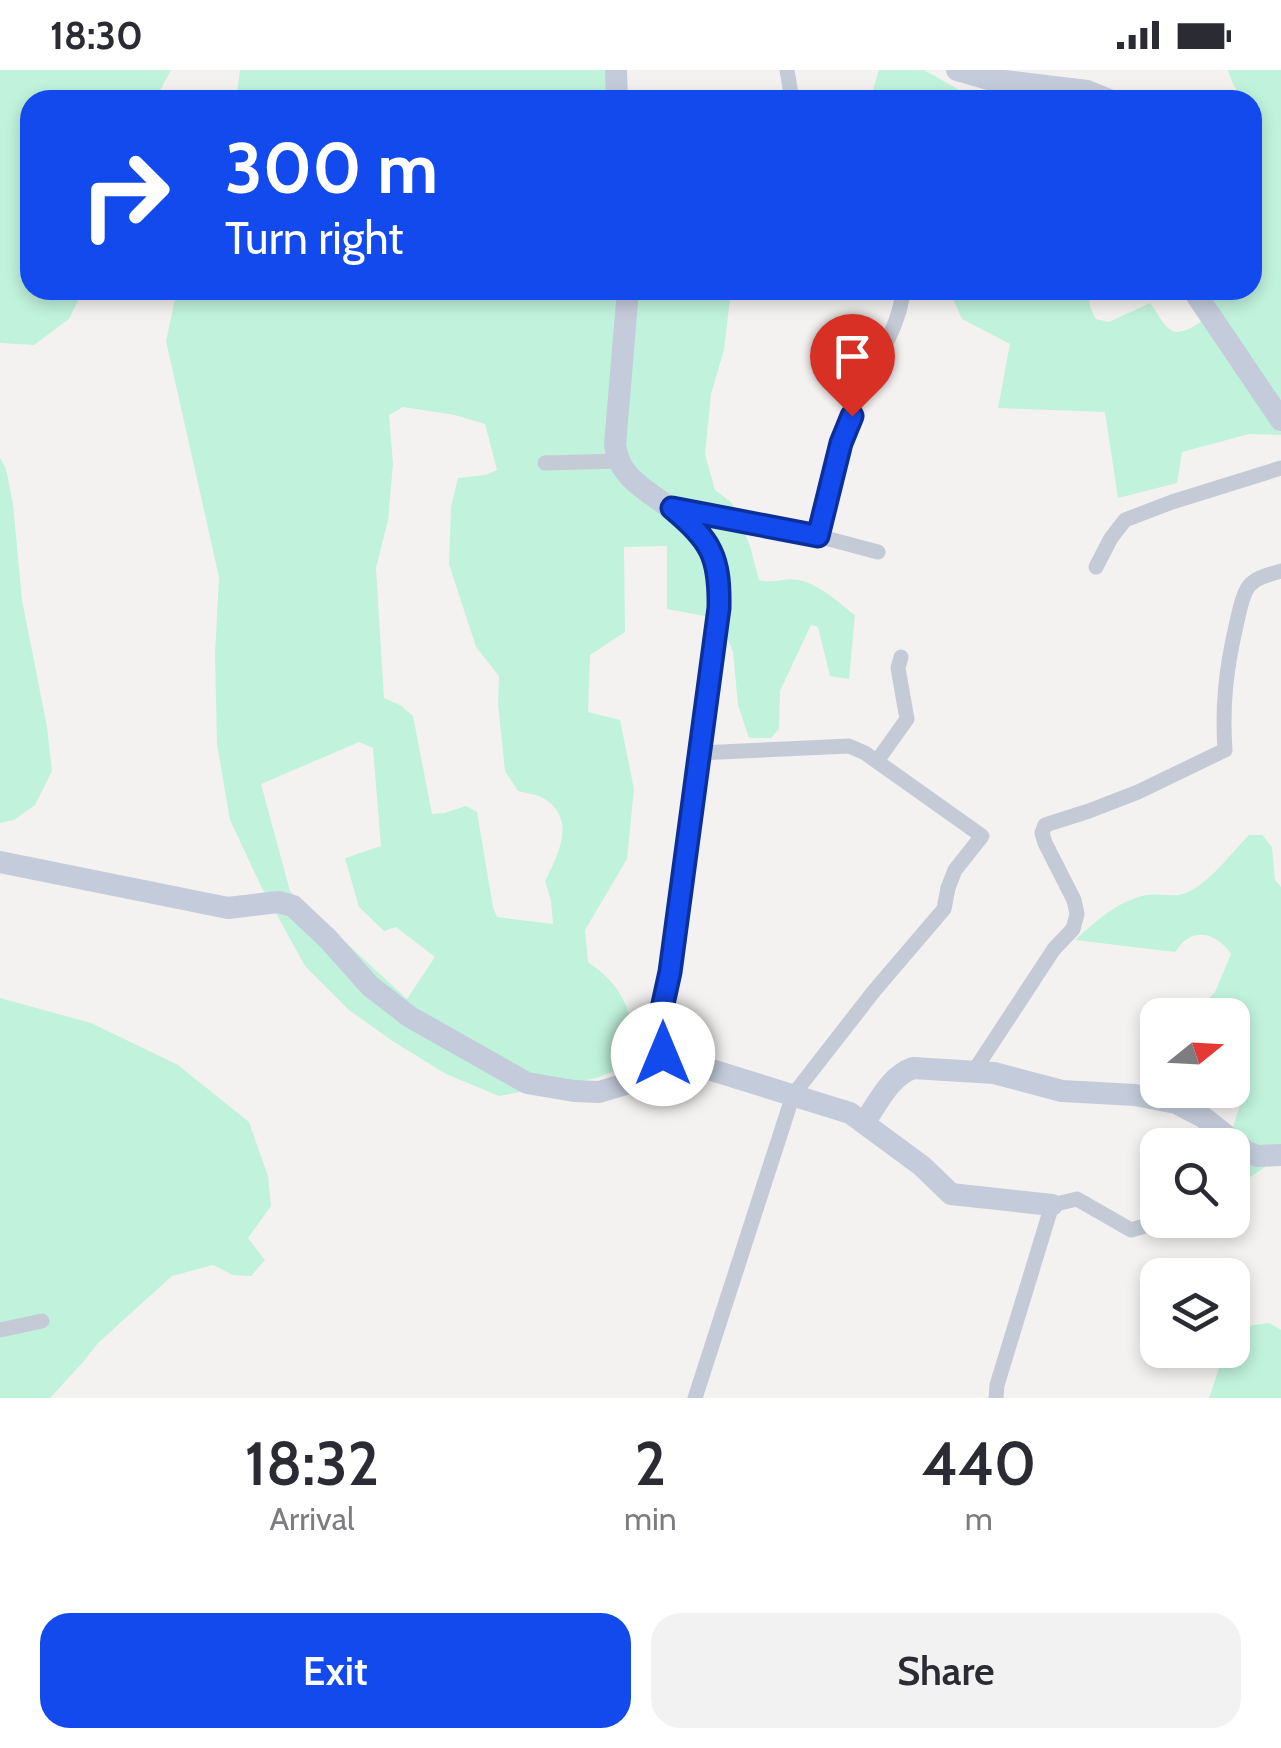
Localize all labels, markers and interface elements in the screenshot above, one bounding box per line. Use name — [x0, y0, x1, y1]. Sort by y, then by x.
text: 18:30 — [50, 12, 143, 59]
text: 300 m — [225, 125, 438, 211]
icon: right — [60, 130, 190, 260]
text: Turn right — [225, 211, 404, 265]
pin — [810, 314, 895, 417]
icon: arrive — [825, 329, 880, 384]
north arrow — [1140, 998, 1250, 1108]
map controls — [1140, 998, 1250, 1368]
position arrow — [611, 1002, 715, 1106]
button: search — [1140, 1128, 1250, 1238]
button: layers — [1140, 1258, 1250, 1368]
text: 18:32 — [245, 1427, 379, 1500]
text: 2 — [635, 1427, 666, 1500]
text: 440 — [921, 1427, 1036, 1500]
text: Arrival — [269, 1499, 355, 1538]
text: min — [624, 1499, 677, 1538]
text: m — [965, 1499, 993, 1538]
button: Exit — [40, 1613, 631, 1728]
button: Share — [651, 1613, 1241, 1728]

